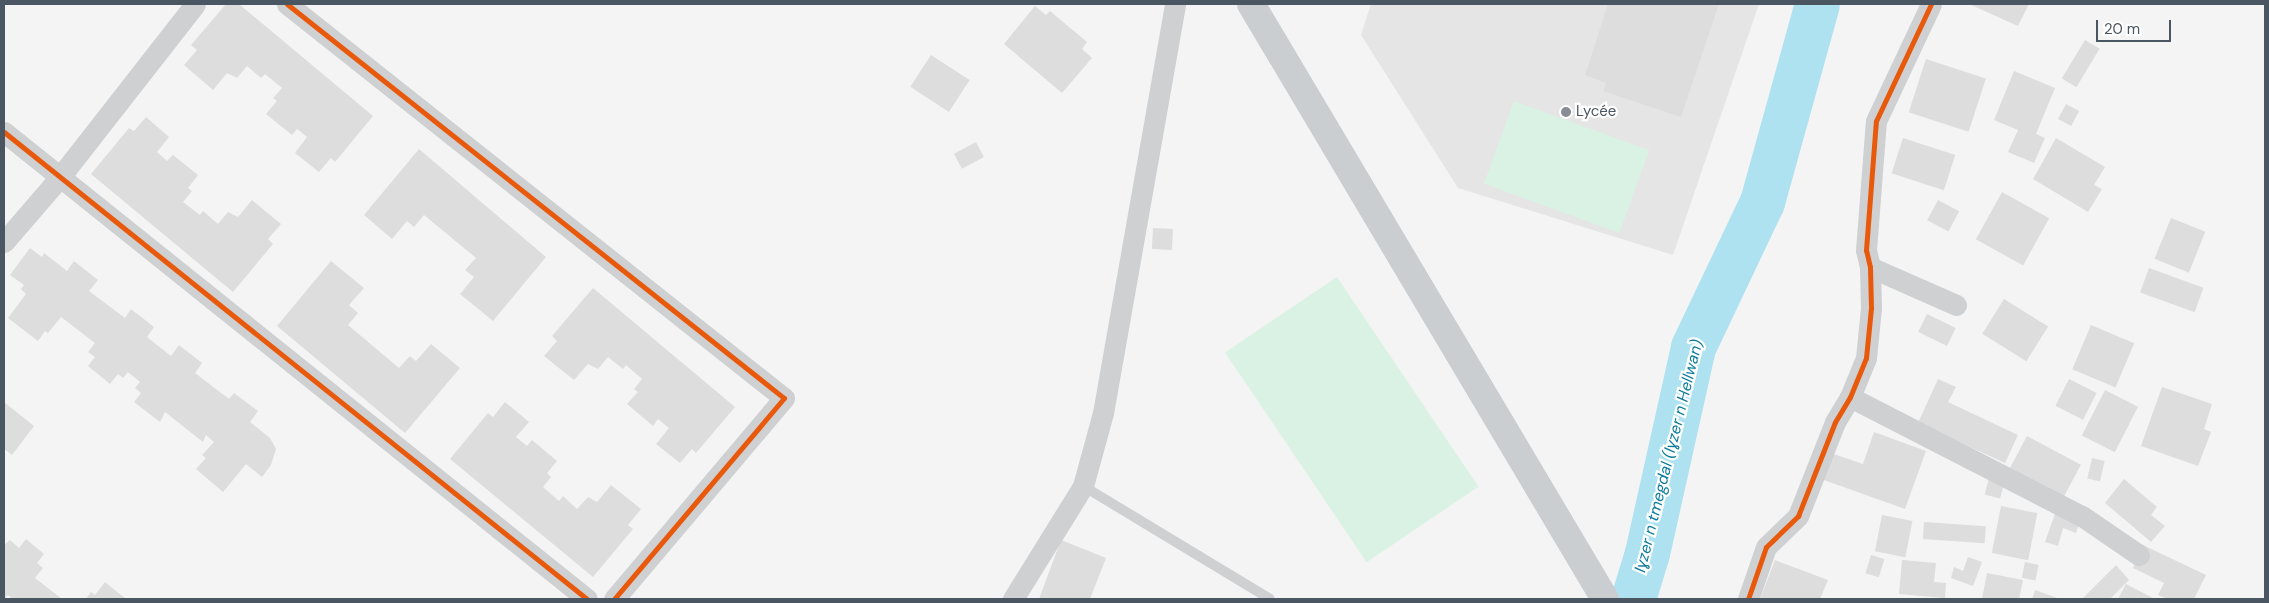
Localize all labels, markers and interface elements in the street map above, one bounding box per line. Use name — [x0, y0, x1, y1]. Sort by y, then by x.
scale bar — [2099, 10, 2174, 42]
text: 20 m — [2104, 19, 2140, 39]
place label: Lycée — [1576, 103, 1616, 121]
marker: Lycée — [1560, 106, 1572, 118]
water label: Iɣzer n tmegdal (Iɣzer n Hellwan) — [1631, 338, 1707, 574]

